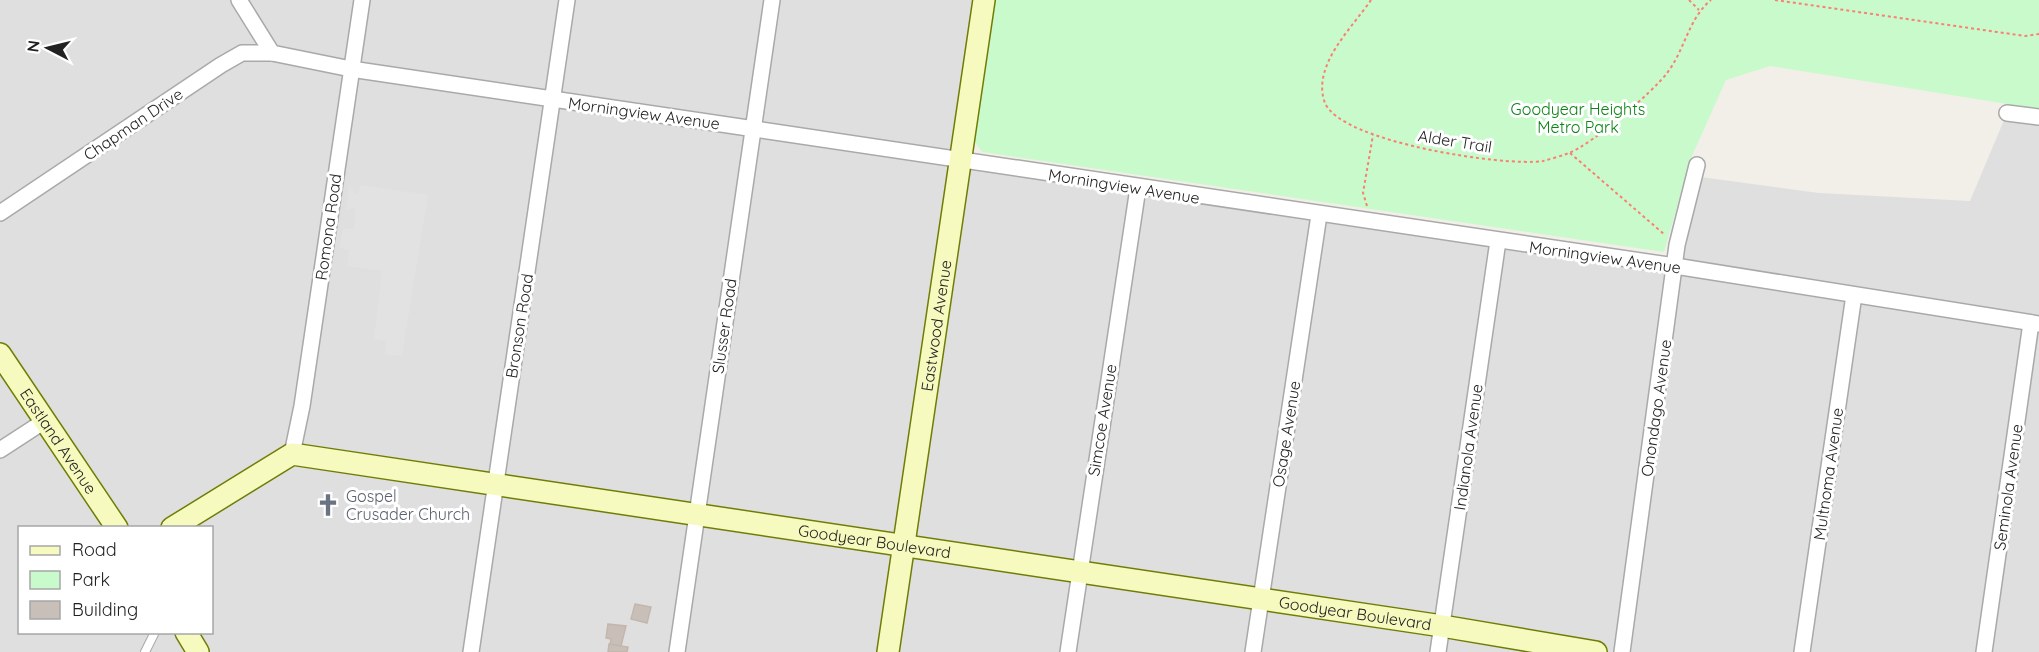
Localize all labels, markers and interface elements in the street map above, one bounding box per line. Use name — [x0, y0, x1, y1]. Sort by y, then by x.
north arrow — [18, 18, 78, 78]
text: N — [22, 39, 44, 53]
street label: Chapman Drive — [80, 83, 186, 165]
street label: Morningview Avenue — [567, 92, 721, 134]
park label: Goodyear Heights Metro Park — [1511, 99, 1645, 137]
street label: Alder Trail — [1417, 125, 1493, 157]
street label: Morningview Avenue — [1047, 164, 1201, 208]
street label: Romona Road — [311, 172, 345, 282]
street label: Morningview Avenue — [1528, 236, 1682, 278]
street label: Eastwood Avenue — [917, 258, 956, 393]
street label: Bronson Road — [501, 272, 537, 380]
street label: Slusser Road — [707, 277, 741, 375]
street label: Onondago Avenue — [1636, 338, 1676, 478]
street label: Simcoe Avenue — [1083, 363, 1121, 477]
street label: Osage Avenue — [1268, 379, 1304, 489]
street label: Indianola Avenue — [1449, 383, 1487, 511]
street label: Eastland Avenue — [16, 384, 101, 498]
street label: Multnoma Avenue — [1809, 406, 1847, 542]
street label: Seminola Avenue — [1989, 423, 2027, 551]
place label: Gospel Crusader Church — [346, 486, 470, 524]
church icon: Gospel Crusader Church — [315, 492, 341, 518]
street label: Goodyear Boulevard — [797, 520, 952, 562]
legend — [18, 526, 213, 634]
text: Road — [72, 538, 117, 561]
text: Park — [72, 568, 110, 591]
street label: Goodyear Boulevard — [1278, 592, 1433, 634]
text: Building — [72, 598, 138, 621]

